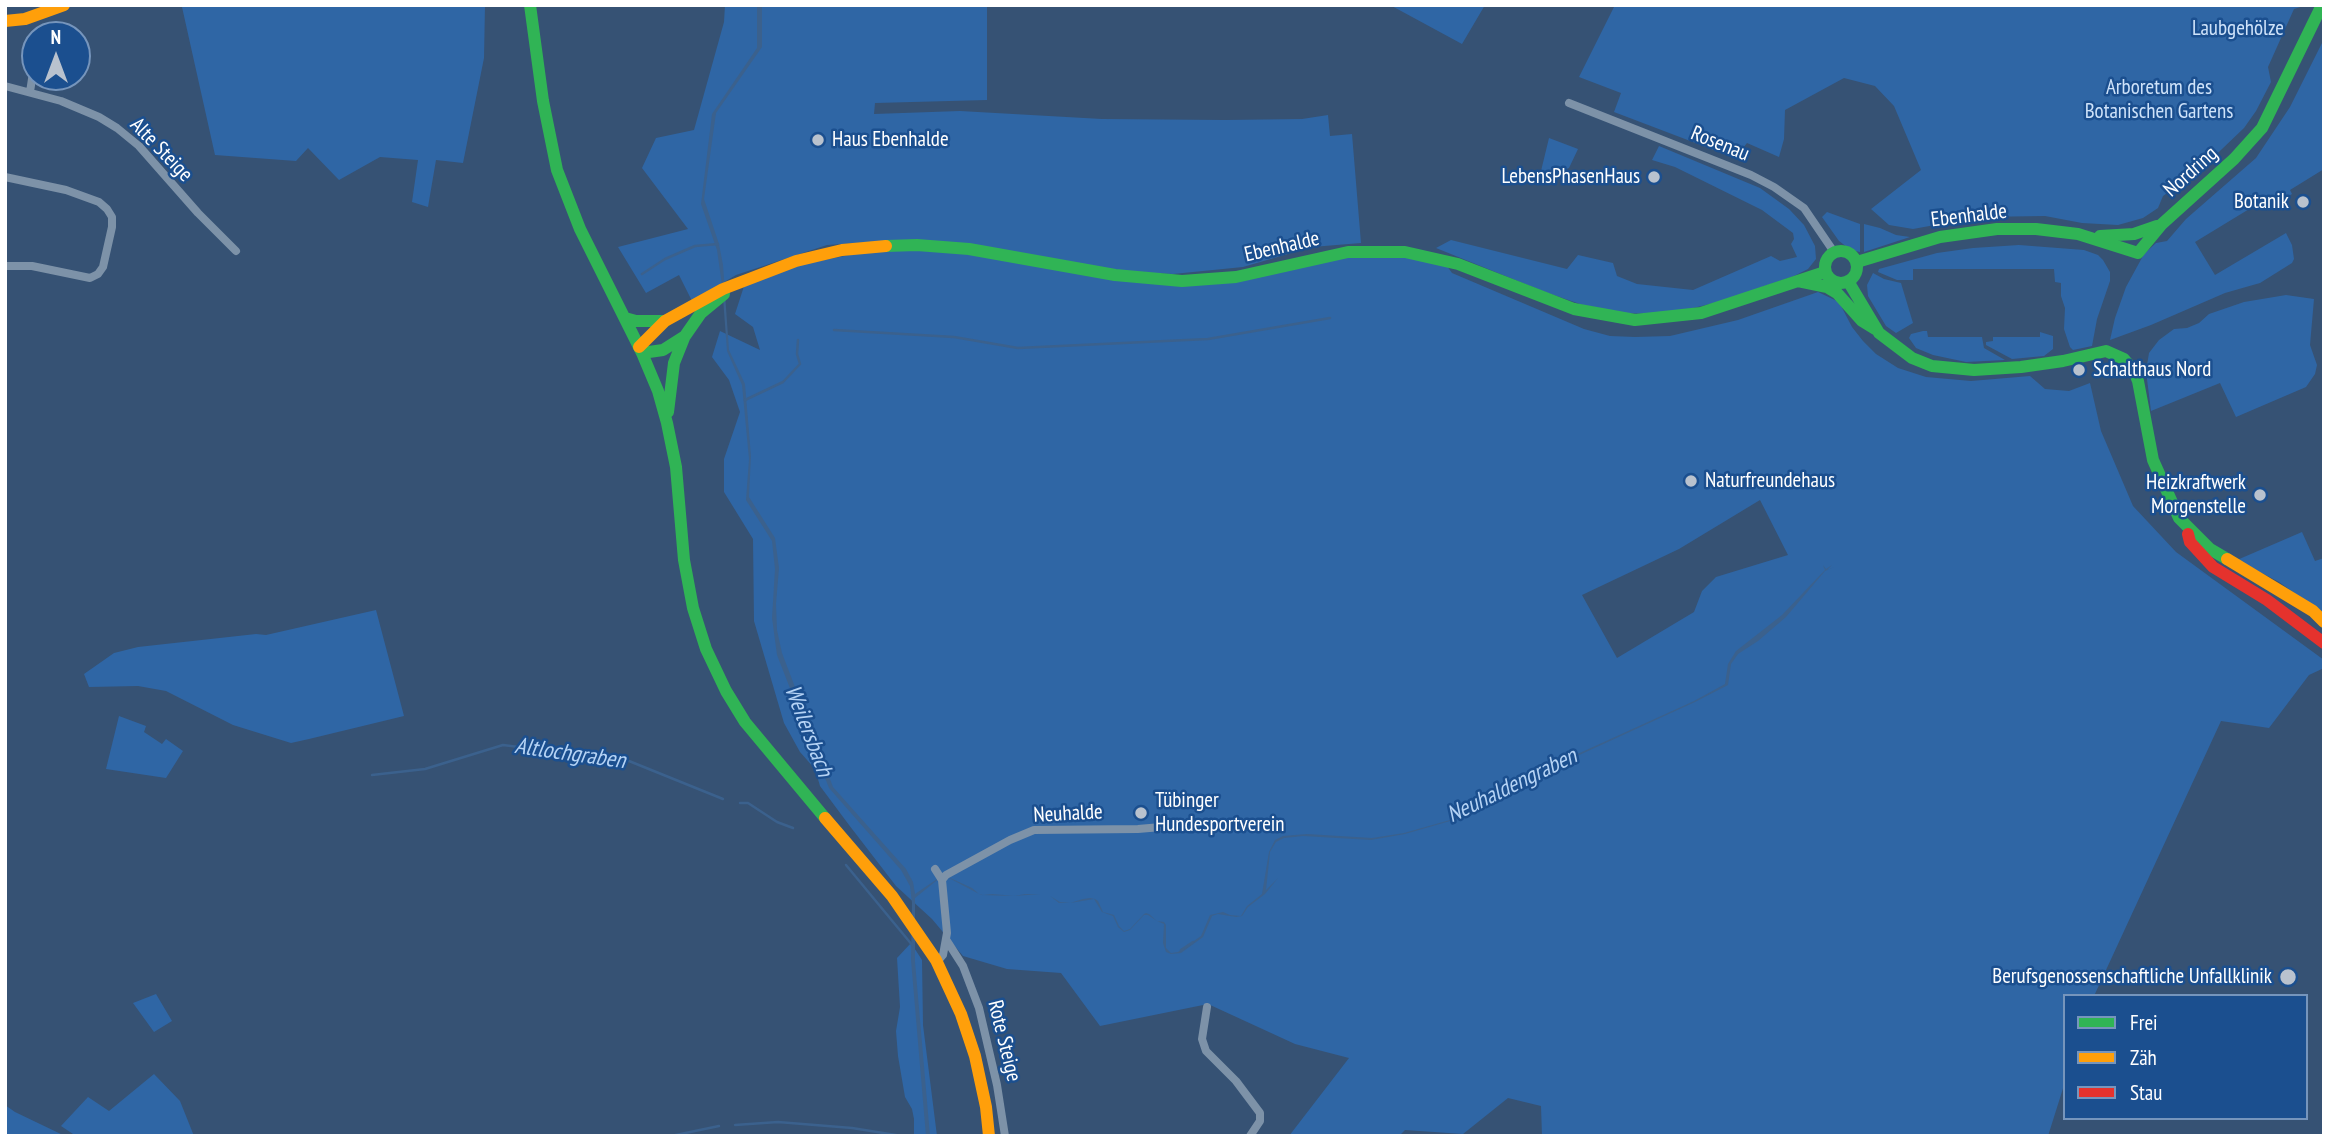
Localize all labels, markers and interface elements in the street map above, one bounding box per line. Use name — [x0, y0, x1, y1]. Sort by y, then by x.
park label: Laubgehölze — [2192, 16, 2284, 42]
north arrow — [21, 21, 91, 91]
text: N — [51, 25, 61, 49]
park label: Arboretum des Botanischen Gartens — [2085, 75, 2233, 125]
street label: Alte Steige — [124, 113, 198, 187]
street label: Rosenau — [1687, 121, 1753, 167]
place label: Haus Ebenhalde — [832, 127, 949, 153]
marker: Haus Ebenhalde — [810, 132, 826, 148]
street label: Nordring — [2159, 141, 2223, 203]
place label: LebensPhasenHaus — [1501, 164, 1640, 190]
marker: LebensPhasenHaus — [1646, 169, 1662, 185]
place label: Botanik — [2234, 189, 2289, 215]
marker: Botanik — [2295, 194, 2311, 210]
street label: Ebenhalde — [1930, 199, 2008, 233]
street label: Ebenhalde — [1242, 226, 1322, 268]
place label: Schalthaus Nord — [2093, 357, 2211, 383]
marker: Schalthaus Nord — [2071, 362, 2087, 378]
place label: Naturfreundehaus — [1705, 468, 1835, 494]
place label: Heizkraftwerk Morgenstelle — [2146, 470, 2246, 520]
marker: Naturfreundehaus — [1683, 473, 1699, 489]
marker: Heizkraftwerk Morgenstelle — [2252, 487, 2268, 503]
water label: Weilersbach — [778, 681, 838, 781]
water label: Altlochgraben — [513, 733, 627, 775]
water label: Neuhaldengraben — [1443, 743, 1581, 829]
place label: Tübinger Hundesportverein — [1155, 788, 1285, 838]
street label: Neuhalde — [1033, 800, 1103, 828]
marker: Tübinger Hundesportverein — [1133, 805, 1149, 821]
place label: Berufsgenossenschaftliche Unfallklinik — [1992, 964, 2272, 990]
marker: Berufsgenossenschaftliche Unfallklinik — [2278, 967, 2298, 987]
legend — [2063, 994, 2308, 1120]
street label: Rote Steige — [982, 998, 1026, 1084]
text: Frei — [2130, 1009, 2158, 1036]
text: Zäh — [2130, 1044, 2157, 1071]
text: Stau — [2130, 1079, 2162, 1106]

